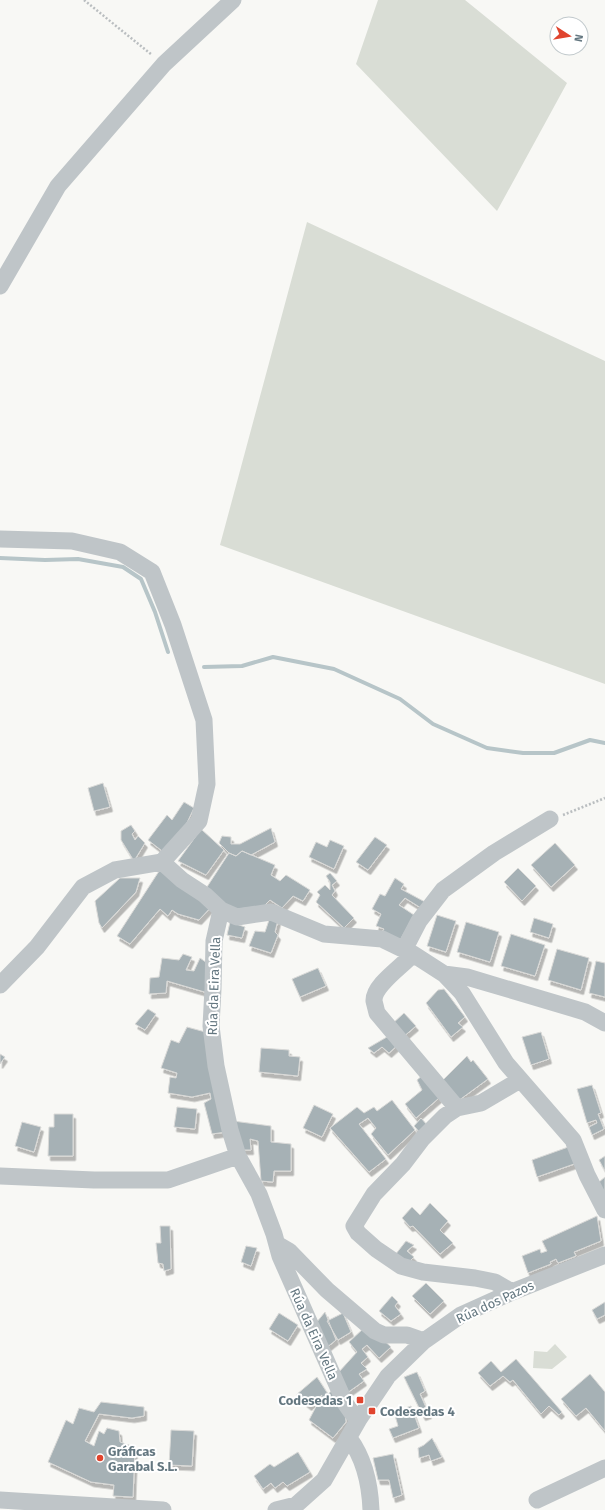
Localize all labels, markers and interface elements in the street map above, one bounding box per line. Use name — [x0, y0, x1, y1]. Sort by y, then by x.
north arrow — [549, 16, 589, 56]
text: N — [571, 33, 585, 43]
street label: Rúa da Eira Vella — [205, 936, 223, 1036]
street label: Rúa dos Pazos — [454, 1277, 536, 1327]
street label: Rúa da Eira Vella — [287, 1286, 341, 1382]
place label: Codesedas 1 — [279, 1393, 352, 1408]
marker: Codesedas 1 — [355, 1395, 365, 1405]
place label: Codesedas 4 — [380, 1404, 455, 1419]
marker: Codesedas 4 — [367, 1406, 377, 1416]
place label: Gráficas Garabal S.L. — [108, 1444, 177, 1474]
marker: Gráficas Garabal S.L. — [95, 1453, 105, 1463]

